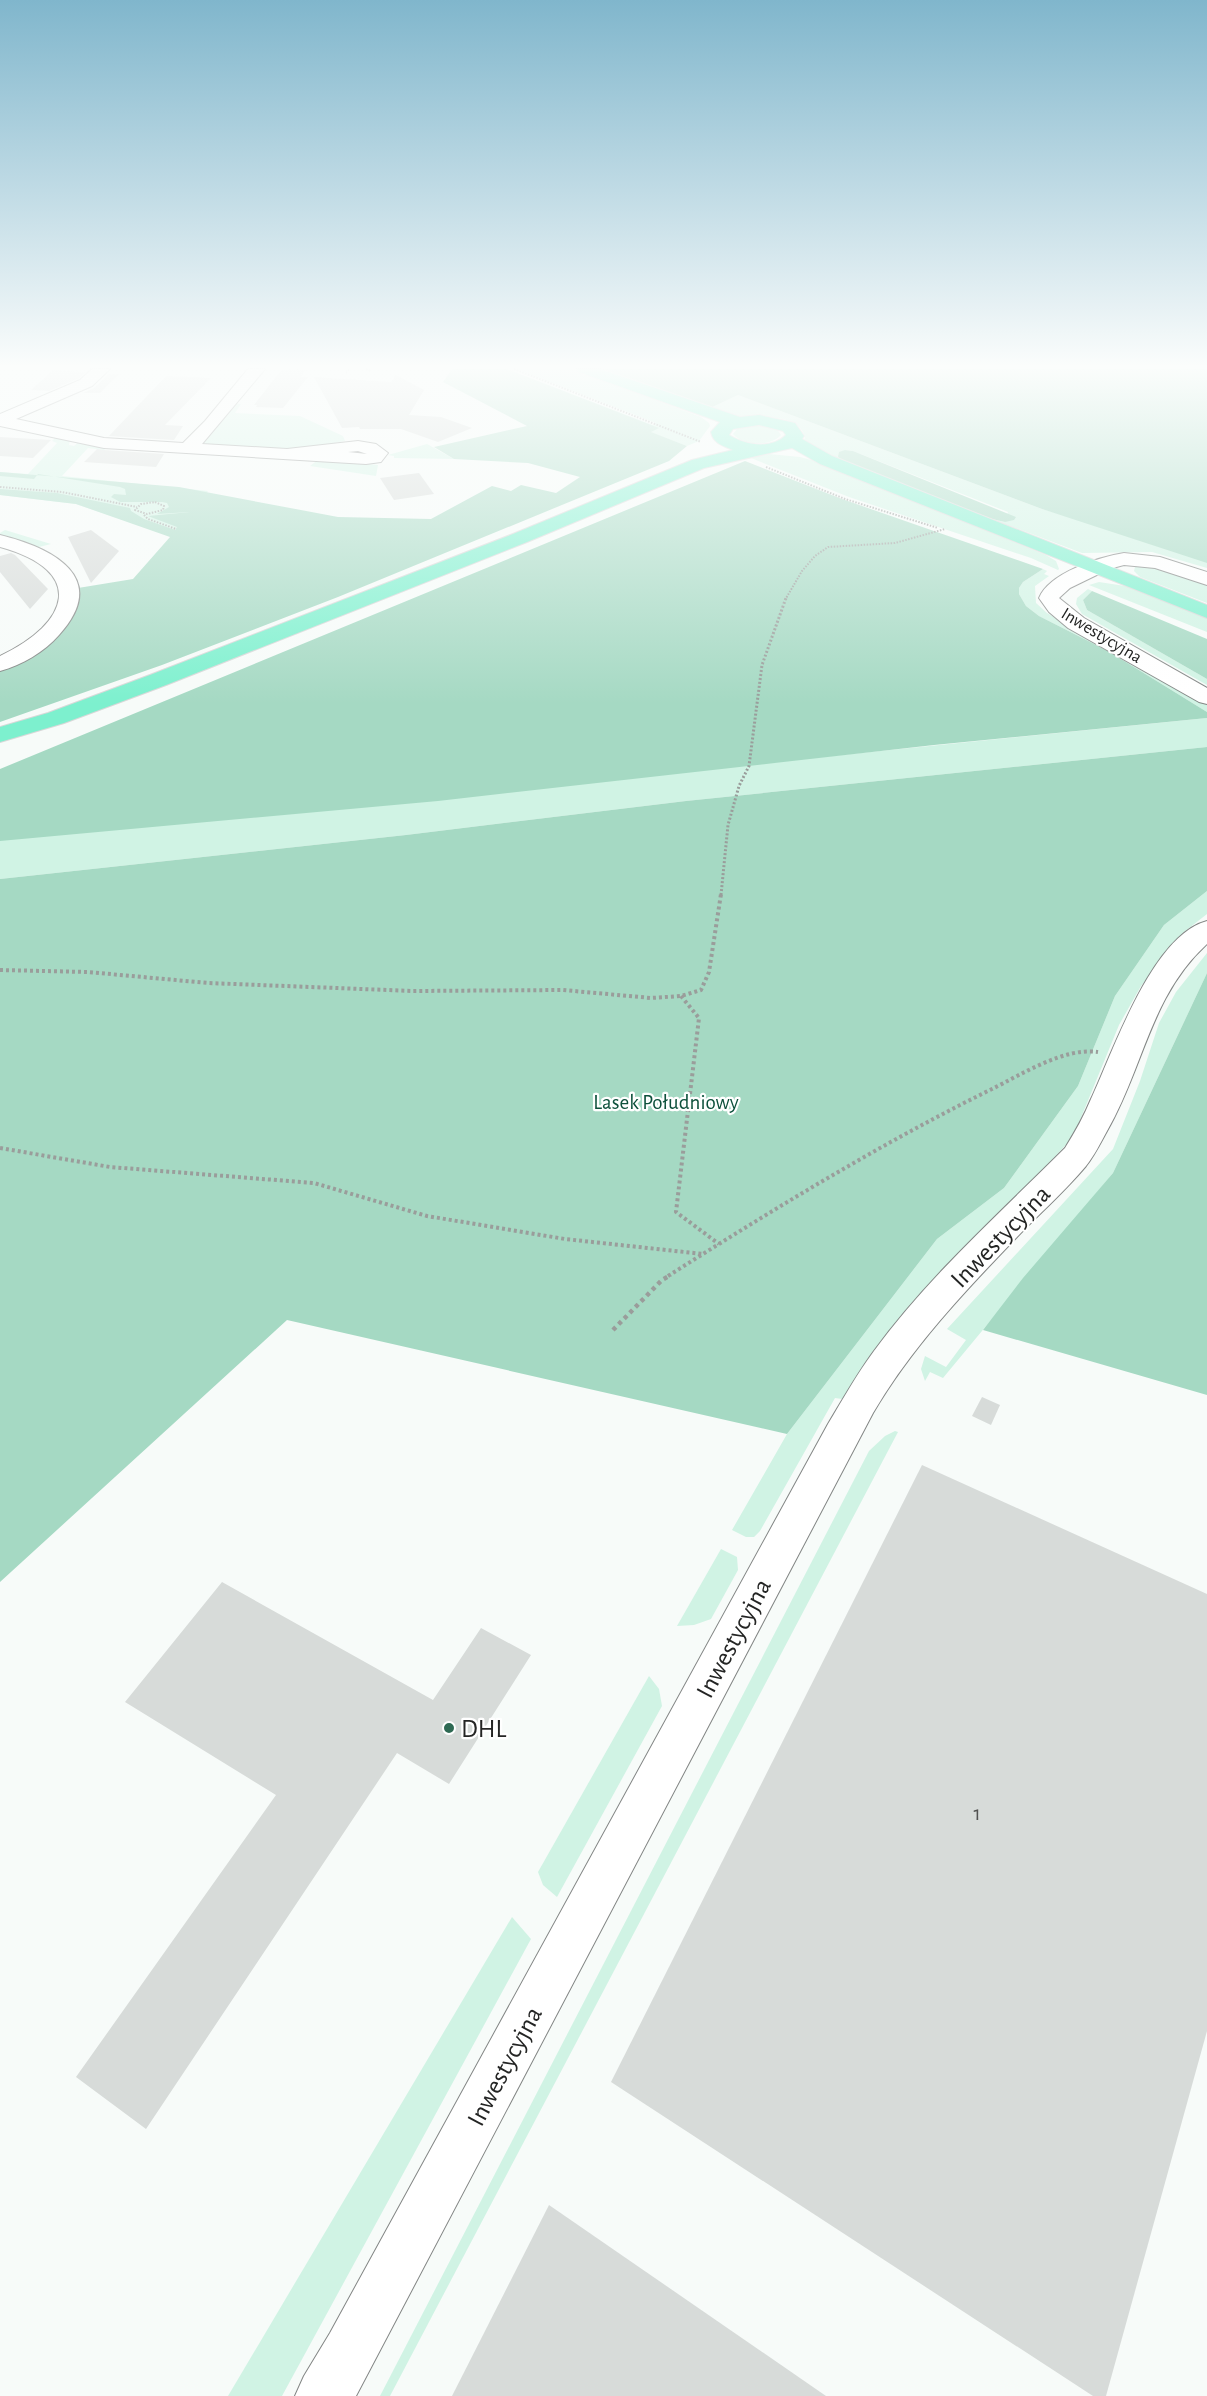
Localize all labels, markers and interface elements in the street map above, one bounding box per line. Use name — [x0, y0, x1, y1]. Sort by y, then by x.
street label: Inwestycyjna — [1058, 605, 1145, 667]
park label: Lasek Południowy — [593, 1092, 739, 1113]
street label: Inwestycyjna — [946, 1181, 1056, 1293]
street label: Inwestycyjna — [692, 1575, 776, 1702]
place label: DHL — [461, 1716, 507, 1742]
marker: DHL — [442, 1721, 456, 1735]
house number: 1 — [973, 1803, 981, 1824]
street label: Inwestycyjna — [463, 2003, 547, 2130]

